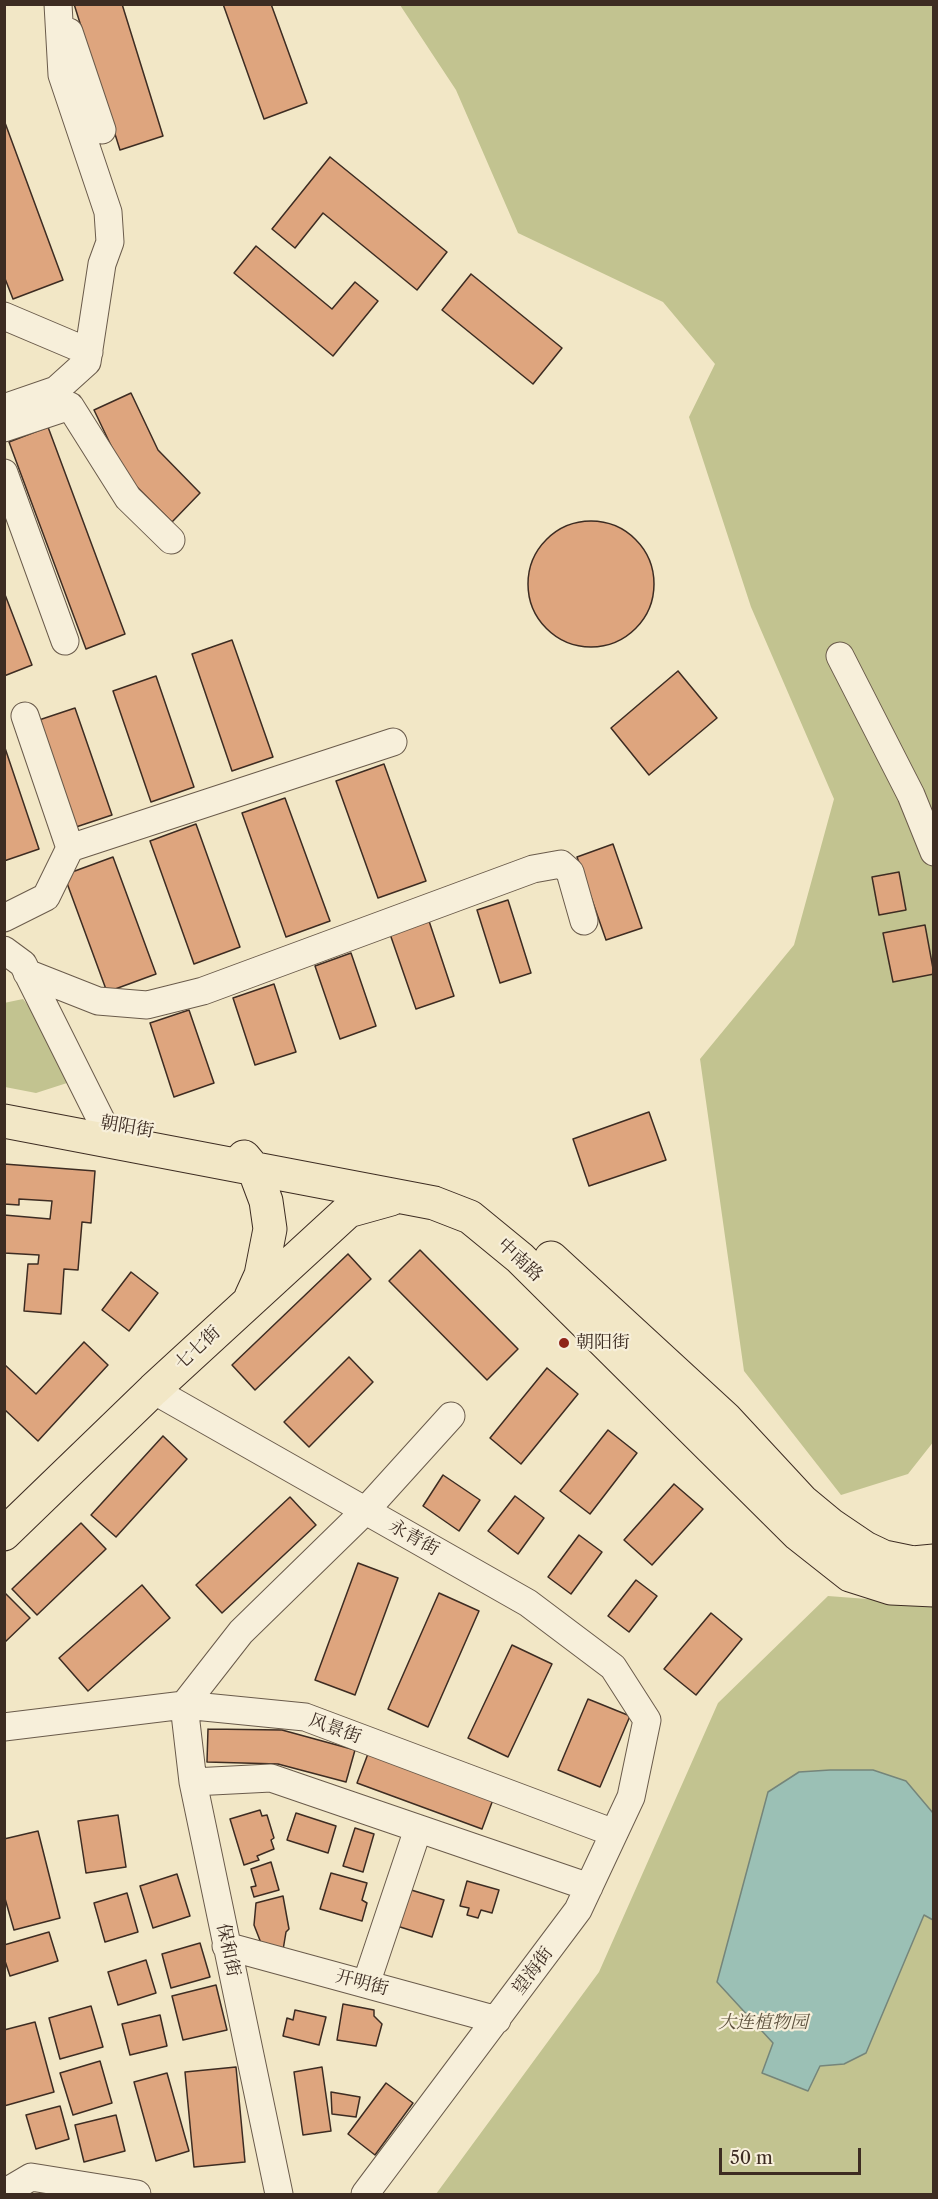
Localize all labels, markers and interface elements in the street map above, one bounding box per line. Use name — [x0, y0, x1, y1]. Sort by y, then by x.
street label: 朝阳街 — [99, 1112, 155, 1142]
street label: 中南路 — [493, 1234, 547, 1286]
street label: 七七街 — [171, 1322, 225, 1374]
place label: 朝阳街 — [576, 1332, 630, 1354]
marker: 朝阳街 — [557, 1336, 571, 1350]
street label: 永青街 — [385, 1515, 443, 1561]
street label: 风景街 — [306, 1710, 364, 1748]
street label: 保和街 — [212, 1921, 244, 1979]
street label: 望海街 — [508, 1943, 558, 1999]
street label: 开明街 — [333, 1966, 391, 2000]
park label: 大连植物园 — [718, 2012, 808, 2034]
scale bar — [722, 2136, 864, 2174]
text: 50 m — [730, 2147, 773, 2169]

